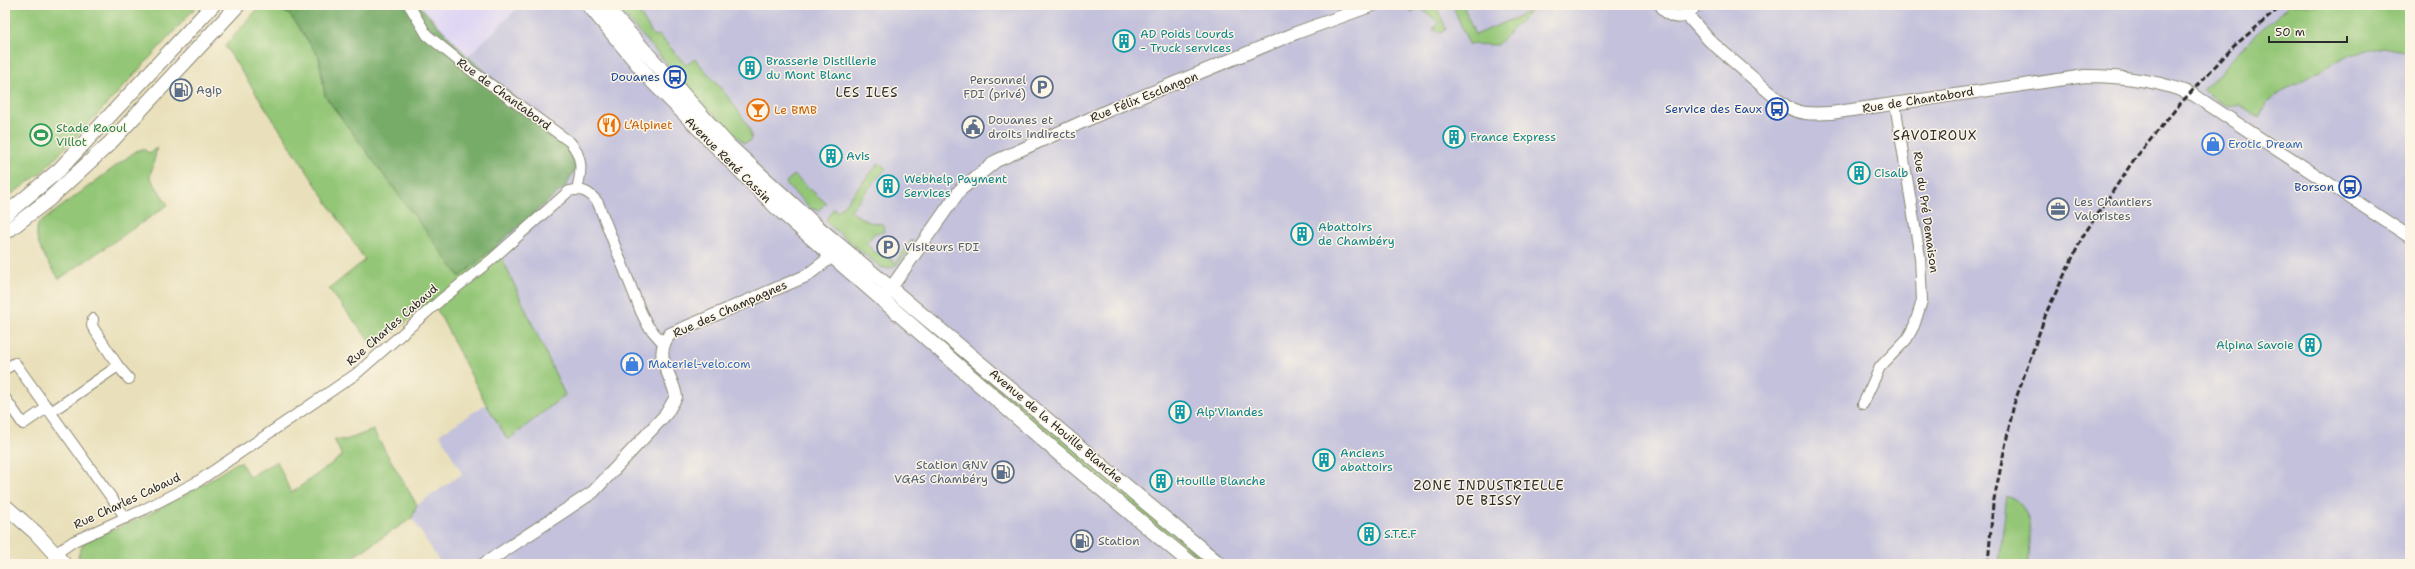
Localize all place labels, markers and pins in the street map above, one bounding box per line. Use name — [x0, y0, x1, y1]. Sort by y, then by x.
place label: AD Poids Lourds - Truck services — [1140, 26, 1234, 56]
building icon: AD Poids Lourds - Truck services — [1111, 28, 1137, 54]
place label: Brasserie Distillerie du Mont Blanc — [766, 53, 877, 83]
building icon: Brasserie Distillerie du Mont Blanc — [737, 55, 763, 81]
bus stop icon: Douanes — [662, 64, 688, 90]
place label: Douanes — [611, 69, 660, 85]
place label: Personnel FDI (privé) — [963, 72, 1026, 102]
parking icon: Personnel FDI (privé) — [1029, 74, 1055, 100]
fuel station icon: Agip — [168, 77, 194, 103]
place label: Agip — [196, 82, 222, 98]
bus stop icon: Service des Eaux — [1764, 96, 1790, 122]
bar icon: Le BMB — [745, 97, 771, 123]
place label: Service des Eaux — [1665, 101, 1762, 117]
place label: Le BMB — [774, 102, 817, 118]
restaurant icon: L’Alpinet — [596, 112, 622, 138]
place label: Douanes et droits indirects — [988, 112, 1076, 142]
public building icon: Douanes et droits indirects — [960, 114, 986, 140]
place label: L’Alpinet — [624, 117, 673, 133]
place label: Stade Raoul Villot — [56, 120, 127, 150]
sports icon: Stade Raoul Villot — [28, 122, 54, 148]
building icon: France Express — [1441, 124, 1467, 150]
place label: France Express — [1470, 129, 1556, 145]
shop icon: Erotic Dream — [2200, 131, 2226, 157]
place label: Erotic Dream — [2228, 136, 2303, 152]
building icon: Avis — [818, 143, 844, 169]
place label: Avis — [846, 148, 870, 164]
building icon: Cisalb — [1846, 160, 1872, 186]
place label: Cisalb — [1874, 165, 1908, 181]
place label: Webhelp Payment Services — [904, 171, 1007, 201]
building icon: Webhelp Payment Services — [875, 173, 901, 199]
bus stop icon: Borson — [2337, 174, 2363, 200]
place label: Borson — [2294, 179, 2334, 195]
place label: Les Chantiers Valoristes — [2074, 194, 2152, 224]
office icon: Les Chantiers Valoristes — [2045, 196, 2071, 222]
place label: Abattoirs de Chambéry — [1318, 219, 1395, 249]
building icon: Abattoirs de Chambéry — [1289, 221, 1315, 247]
parking icon: Visiteurs FDI — [875, 234, 901, 260]
place label: Visiteurs FDI — [904, 239, 979, 255]
building icon: Alpina Savoie — [2297, 332, 2323, 358]
place label: Alpina Savoie — [2216, 337, 2294, 353]
shop icon: Materiel-velo.com — [619, 351, 645, 377]
place label: Materiel-velo.com — [648, 356, 751, 372]
building icon: Alp'Viandes — [1167, 399, 1193, 425]
place label: Alp'Viandes — [1196, 404, 1264, 420]
place label: Anciens abattoirs — [1340, 445, 1393, 475]
building icon: Anciens abattoirs — [1311, 447, 1337, 473]
place label: Station GNV VGAS Chambéry — [894, 457, 988, 487]
fuel station icon: Station GNV VGAS Chambéry — [990, 459, 1016, 485]
building icon: Houille Blanche — [1148, 468, 1174, 494]
place label: Houille Blanche — [1176, 473, 1266, 489]
building icon: S.T.E.F — [1356, 521, 1382, 547]
place label: S.T.E.F — [1384, 526, 1417, 542]
fuel station icon: Station — [1069, 528, 1095, 554]
place label: Station — [1098, 533, 1140, 549]

